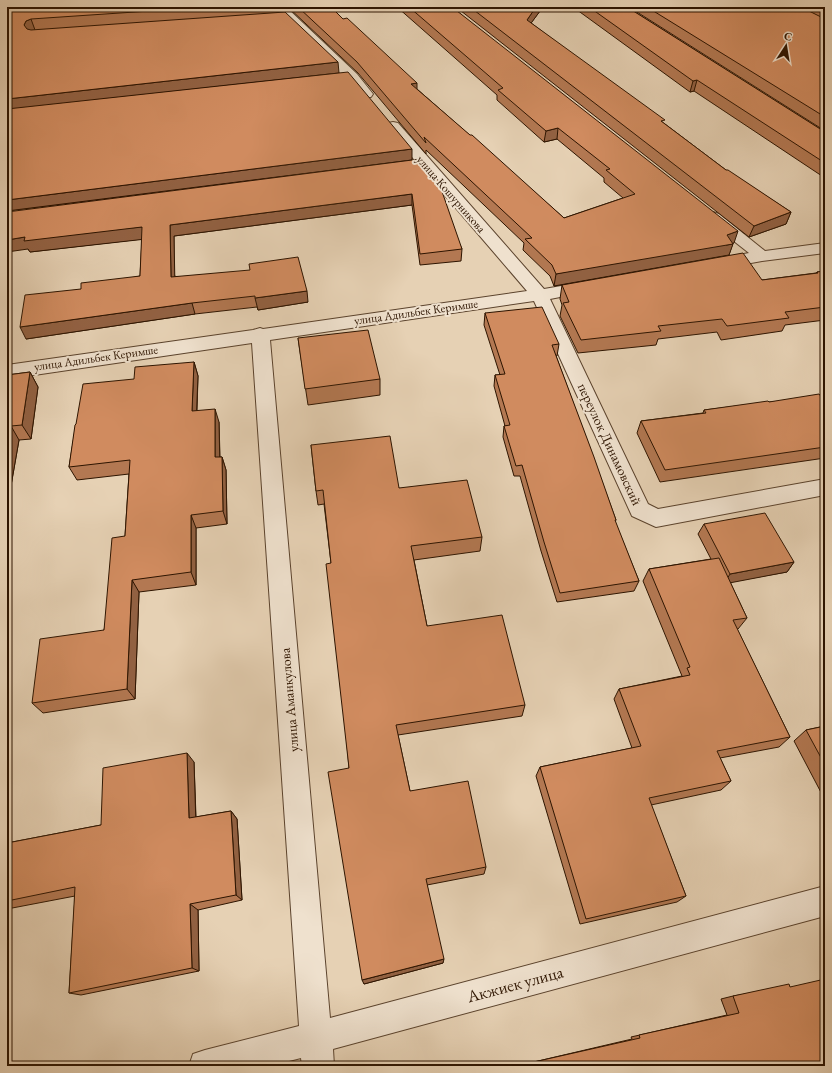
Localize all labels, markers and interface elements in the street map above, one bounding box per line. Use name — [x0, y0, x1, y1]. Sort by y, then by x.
north arrow — [766, 26, 806, 66]
text: С — [783, 29, 794, 44]
street label: улица Кошурникова — [413, 152, 489, 236]
street label: улица Адильбек Керимше — [353, 295, 479, 329]
street label: улица Адильбек Керимше — [33, 341, 159, 375]
street label: переулок Динамовский — [574, 380, 646, 509]
street label: улица Аманкулова — [275, 647, 303, 753]
street label: Акжиек улица — [464, 961, 566, 1008]

